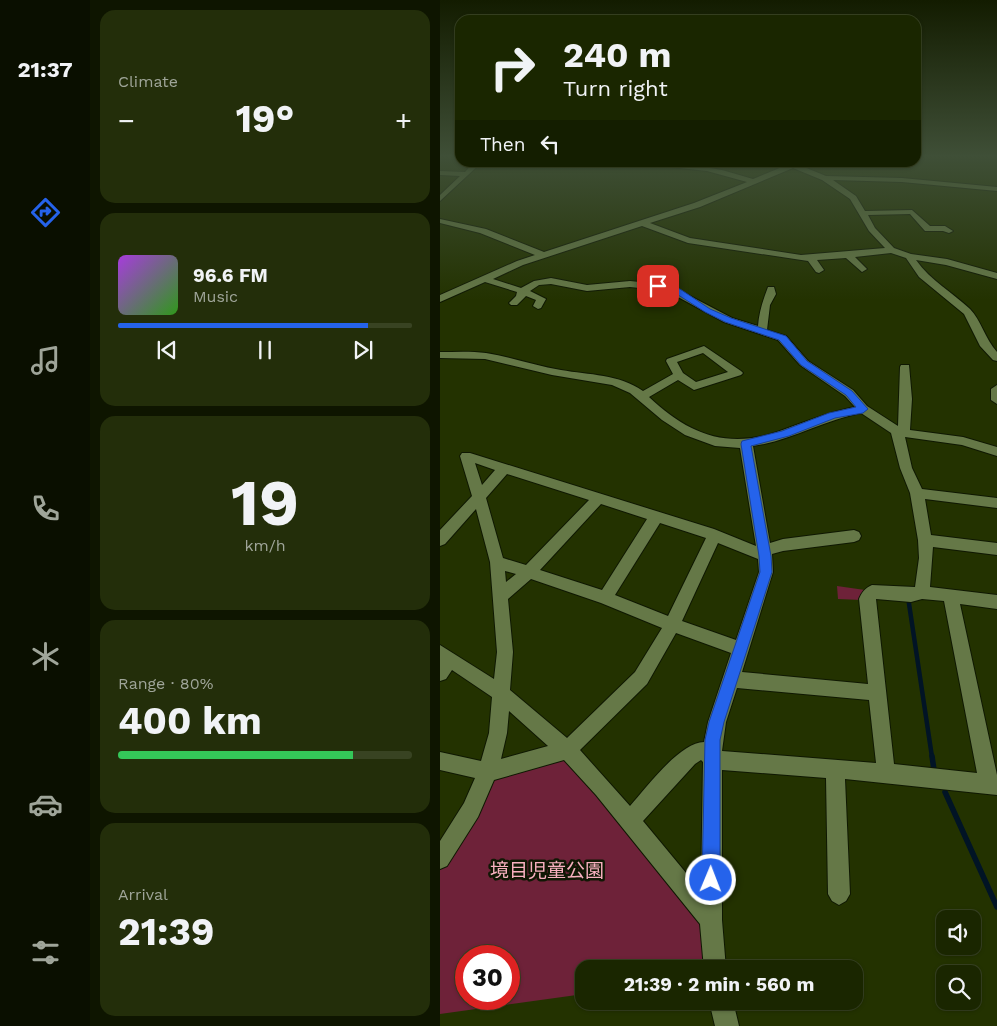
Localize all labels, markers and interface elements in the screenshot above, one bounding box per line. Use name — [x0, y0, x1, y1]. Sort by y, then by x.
text: 240 m — [563, 34, 672, 76]
icon: right — [480, 35, 545, 100]
text: 21:37 — [17, 57, 73, 82]
text: Climate — [118, 72, 178, 91]
text: Turn right — [563, 76, 668, 101]
text: 19° — [236, 97, 294, 141]
text: − — [118, 104, 135, 137]
text: + — [395, 104, 412, 137]
icon: left — [536, 130, 564, 158]
text: Then — [480, 133, 526, 156]
icon: directions — [28, 195, 63, 230]
text: 96.6 FM — [193, 264, 268, 287]
pin — [637, 265, 679, 307]
icon: arrive — [644, 272, 672, 300]
text: Music — [193, 287, 238, 306]
icon: previous — [153, 336, 181, 364]
icon: pause — [251, 336, 279, 364]
icon: next — [349, 336, 377, 364]
icon: music — [28, 343, 63, 378]
text: 19 — [231, 465, 299, 541]
icon: phone — [28, 491, 63, 526]
text: km/h — [244, 536, 286, 555]
icon: climate — [28, 639, 63, 674]
text: Range · 80% — [118, 674, 213, 693]
text: 400 km — [118, 699, 262, 743]
icon: car — [28, 787, 63, 822]
position arrow — [684, 853, 736, 905]
park label: 境目児童公園 — [490, 859, 604, 882]
text: Arrival — [118, 885, 168, 904]
text: 21:39 — [118, 910, 214, 954]
map controls — [936, 910, 981, 1010]
button: sound — [936, 910, 981, 955]
icon: filters — [28, 935, 63, 970]
speed limit sign: 30 — [455, 945, 520, 1010]
button: search — [936, 965, 981, 1010]
text: 21:39 · 2 min · 560 m — [624, 973, 814, 996]

